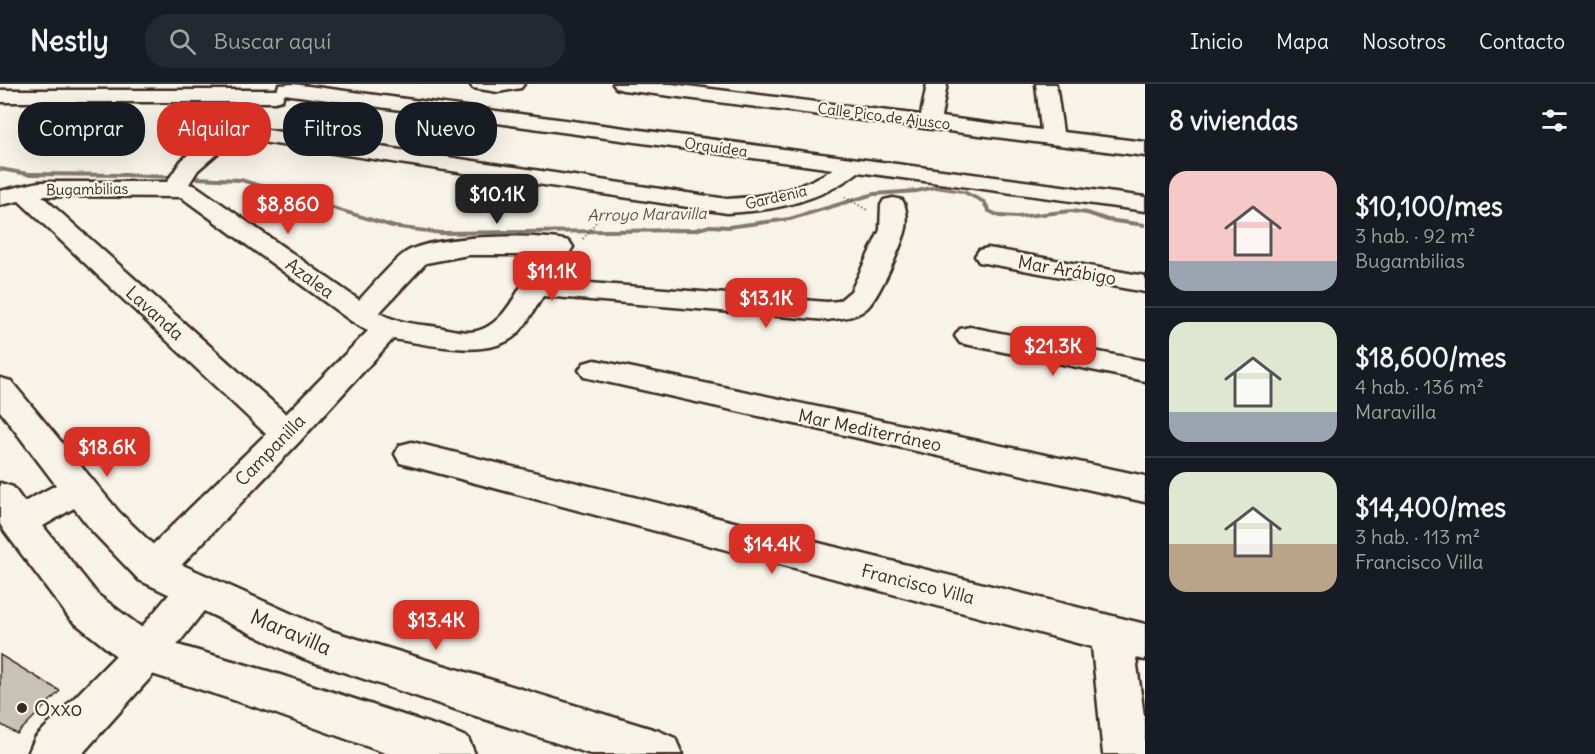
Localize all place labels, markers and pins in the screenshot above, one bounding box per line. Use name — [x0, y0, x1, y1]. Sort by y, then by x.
pin: $10.1K — [448, 174, 546, 225]
pin: $8,860 — [239, 184, 337, 235]
pin: $11.1K — [503, 251, 601, 302]
pin: $13.1K — [717, 278, 815, 329]
pin: $21.3K — [1004, 326, 1102, 377]
pin: $18.6K — [58, 427, 156, 478]
pin: $14.4K — [723, 524, 821, 575]
pin: $13.4K — [387, 600, 485, 651]
place label: Oxxo — [34, 695, 82, 722]
marker: Oxxo — [15, 701, 29, 715]

